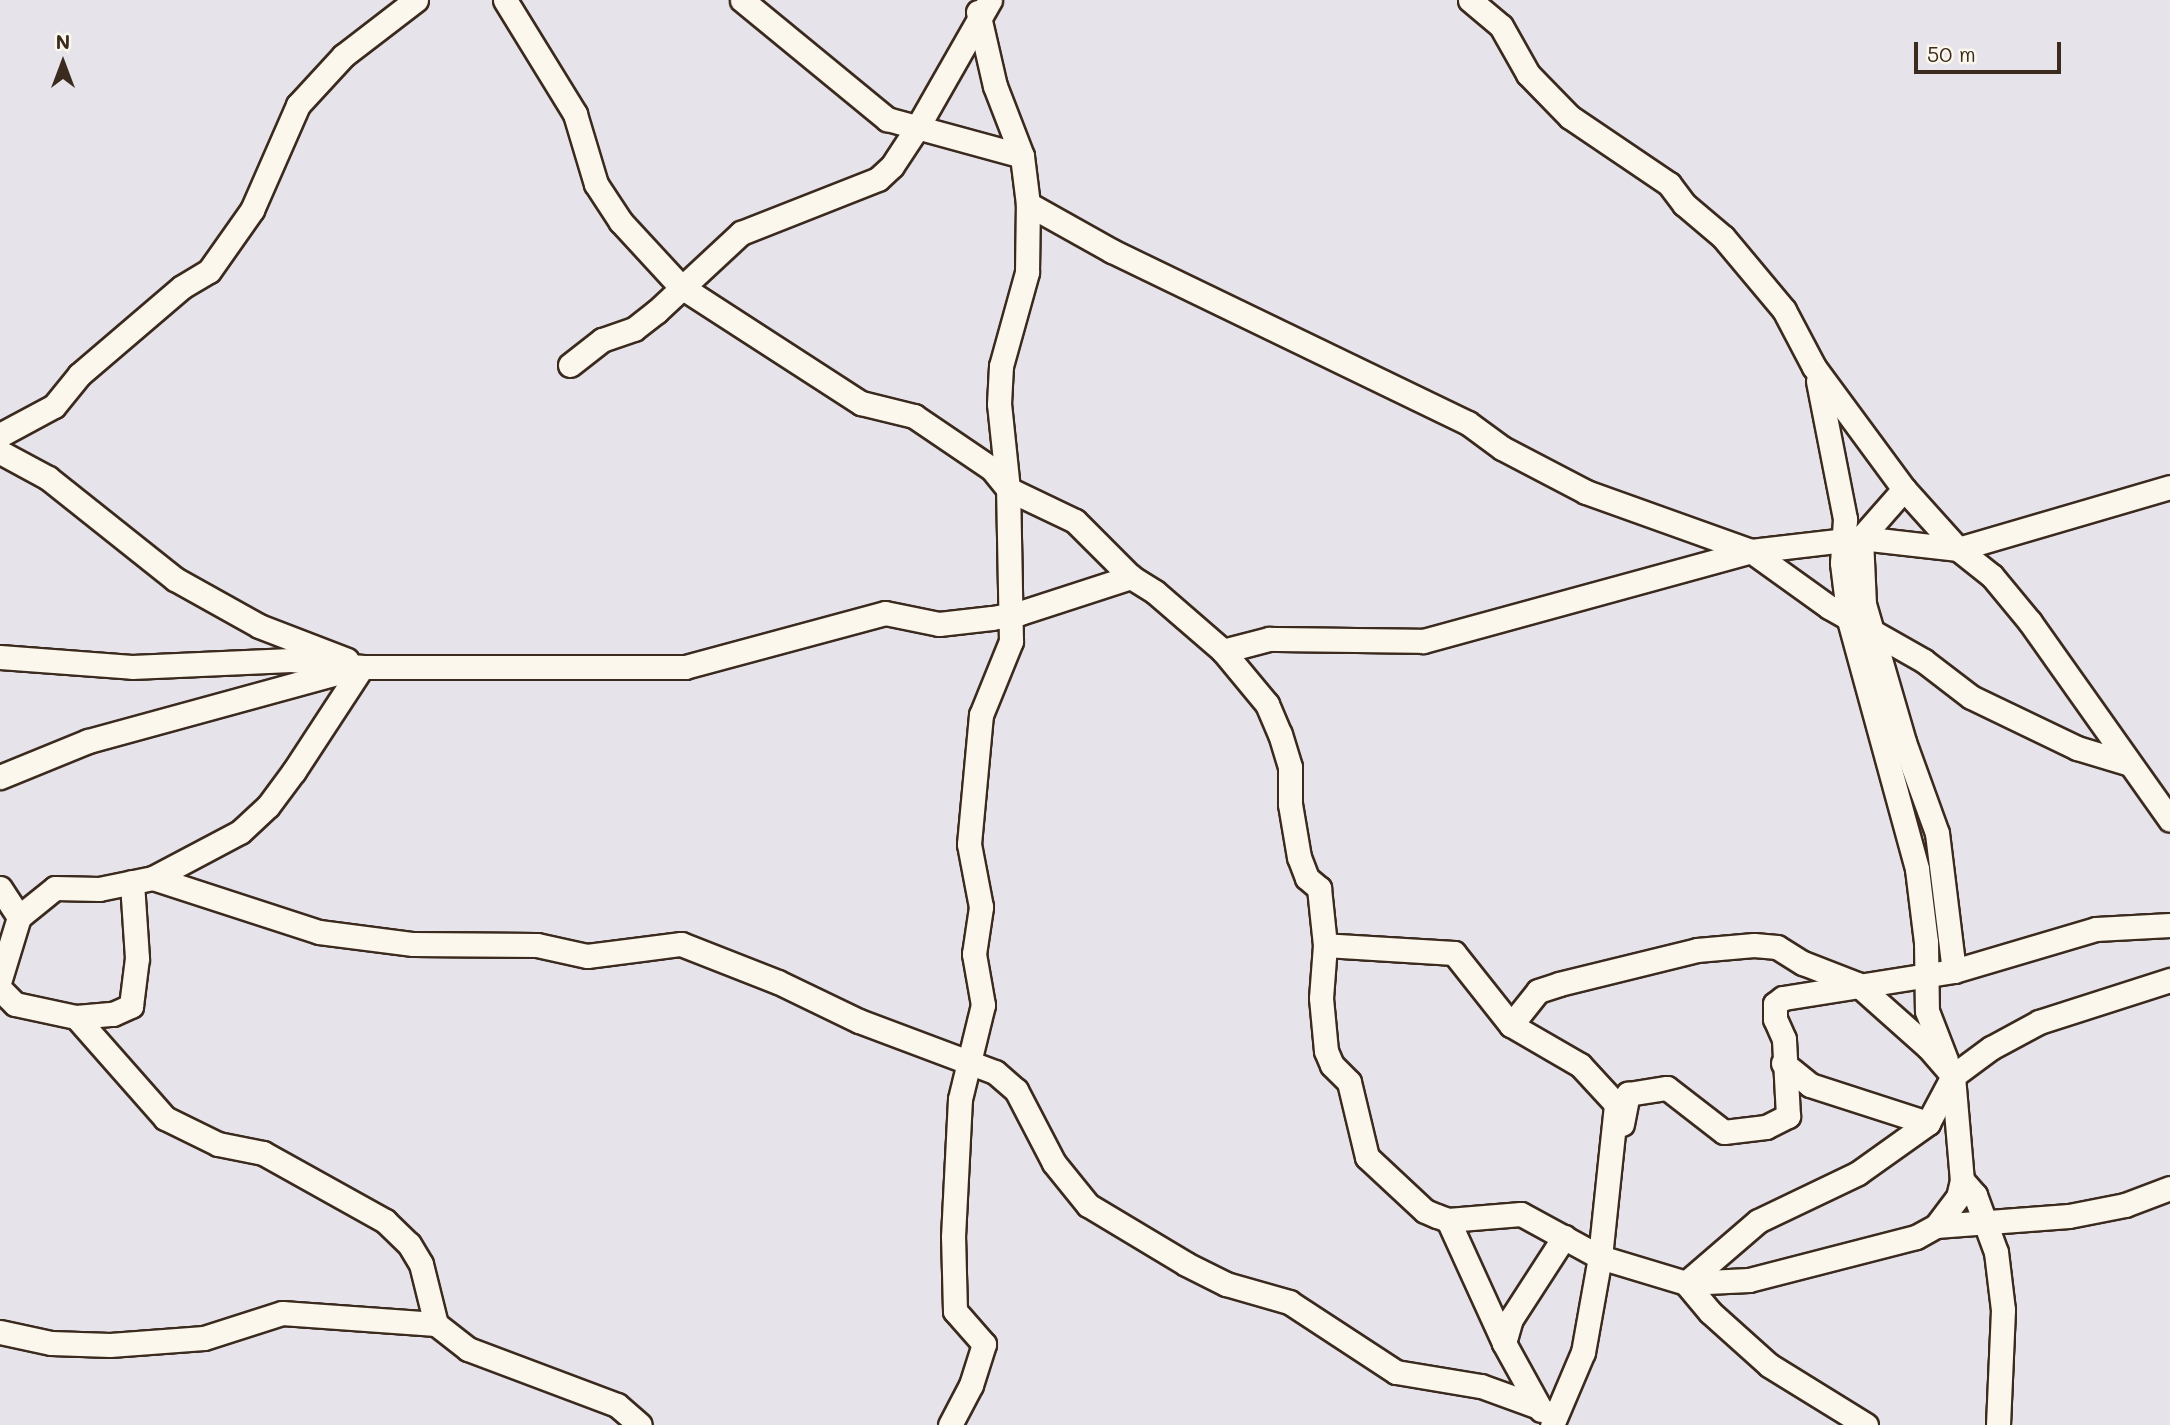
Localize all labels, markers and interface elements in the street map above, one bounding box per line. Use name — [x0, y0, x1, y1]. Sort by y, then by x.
north arrow — [28, 28, 98, 98]
scale bar — [1918, 28, 2065, 72]
text: N — [56, 29, 70, 54]
text: 50 m — [1927, 40, 1976, 67]

